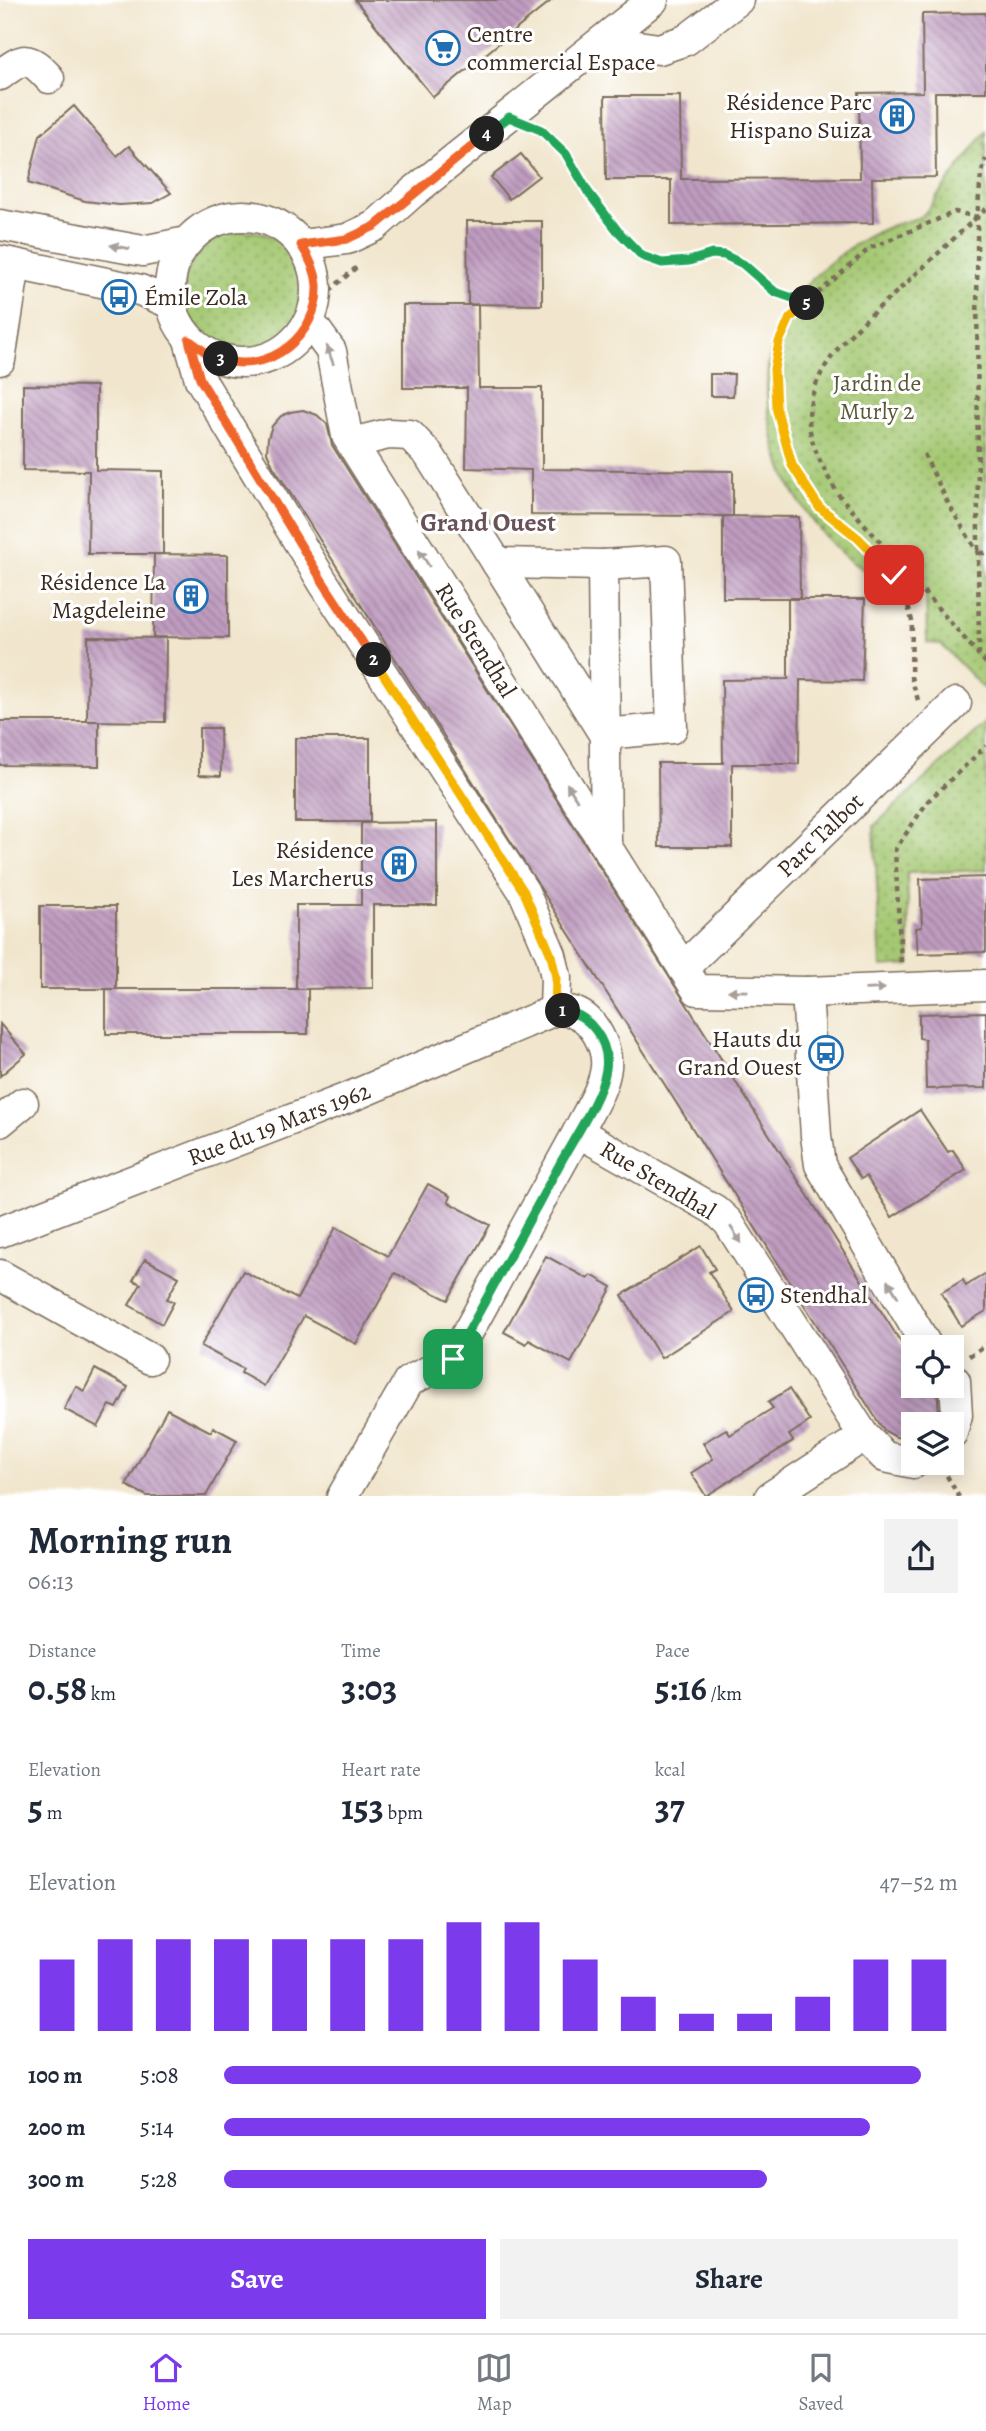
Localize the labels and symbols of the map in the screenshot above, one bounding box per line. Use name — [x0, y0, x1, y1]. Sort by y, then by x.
place label: Centre commercial Espace — [467, 18, 655, 78]
supermarket icon: Centre commercial Espace — [424, 29, 462, 67]
place label: Résidence Parc Hispano Suiza — [726, 86, 873, 146]
building icon: Résidence Parc Hispano Suiza — [878, 97, 916, 135]
pin: 4 — [470, 116, 504, 152]
one-way arrow — [109, 241, 131, 252]
bus stop icon: Émile Zola — [100, 278, 138, 316]
place label: Émile Zola — [144, 281, 249, 313]
pin: 5 — [790, 286, 824, 320]
pin: 3 — [204, 342, 238, 376]
one-way arrow — [324, 344, 335, 365]
park label: Jardin de Murly 2 — [833, 367, 921, 427]
district label: Grand Ouest — [420, 505, 556, 540]
pin — [864, 545, 924, 605]
one-way arrow — [418, 548, 431, 567]
place label: Résidence La Magdeleine — [39, 566, 167, 626]
building icon: Résidence La Magdeleine — [172, 577, 210, 615]
street label: Rue Stendhal — [428, 577, 524, 704]
pin: 2 — [356, 642, 392, 678]
one-way arrow — [565, 782, 578, 801]
street label: Parc Talbot — [770, 786, 870, 884]
place label: Résidence Les Marcherus — [231, 834, 374, 894]
building icon: Résidence Les Marcherus — [380, 845, 418, 883]
one-way arrow — [864, 984, 886, 995]
one-way arrow — [727, 985, 749, 997]
pin: 1 — [546, 993, 580, 1028]
place label: Hauts du Grand Ouest — [678, 1023, 802, 1083]
bus stop icon: Hauts du Grand Ouest — [807, 1034, 845, 1072]
street label: Rue du 19 Mars 1962 — [183, 1074, 375, 1174]
street label: Rue Stendhal — [594, 1133, 722, 1227]
one-way arrow — [730, 1226, 743, 1245]
bus stop icon: Stendhal — [737, 1276, 775, 1314]
place label: Stendhal — [780, 1279, 867, 1311]
one-way arrow — [887, 1279, 900, 1298]
pin — [423, 1329, 483, 1389]

